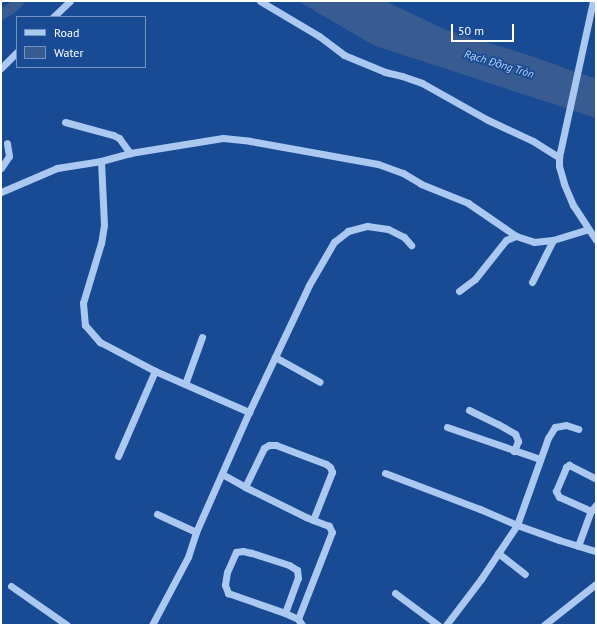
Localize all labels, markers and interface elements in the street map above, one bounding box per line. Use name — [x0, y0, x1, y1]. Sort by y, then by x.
legend — [16, 16, 146, 68]
scale bar — [453, 16, 516, 42]
text: 50 m — [458, 23, 484, 38]
text: Road — [54, 25, 79, 40]
text: Water — [54, 45, 84, 60]
water label: Rạch Đồng Tròn — [462, 47, 536, 81]

